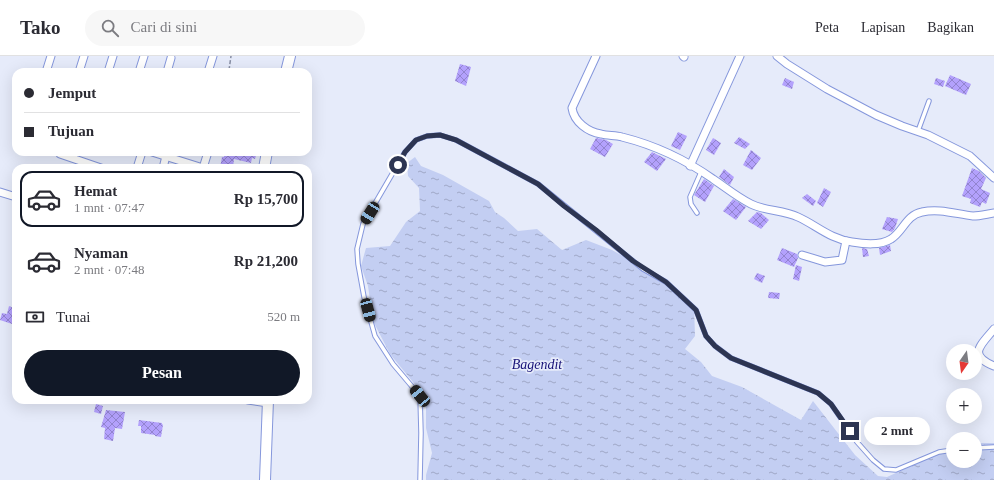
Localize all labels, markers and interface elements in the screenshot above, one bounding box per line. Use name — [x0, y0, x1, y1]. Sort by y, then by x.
search box — [85, 10, 365, 46]
text: Tako — [20, 17, 61, 38]
icon: search — [99, 17, 121, 39]
text: Cari di sini — [131, 19, 197, 35]
text: Peta — [815, 20, 839, 35]
text: Lapisan — [861, 20, 905, 35]
text: Bagikan — [927, 20, 974, 35]
text: Jemput — [48, 85, 96, 101]
text: Tujuan — [48, 123, 94, 139]
route start — [389, 156, 407, 174]
icon: car — [26, 181, 62, 217]
text: Hemat — [74, 183, 117, 199]
text: Rp 15,700 — [234, 191, 298, 207]
text: 1 mnt · 07:47 — [74, 200, 144, 215]
car — [359, 200, 381, 226]
icon: car — [26, 243, 62, 279]
text: Nyaman — [74, 245, 128, 261]
text: Rp 21,200 — [234, 253, 298, 269]
text: 2 mnt · 07:48 — [74, 262, 144, 277]
car — [359, 297, 377, 323]
icon: cash — [24, 306, 46, 328]
text: Tunai — [56, 309, 90, 325]
text: 520 m — [267, 309, 300, 324]
north arrow — [946, 344, 982, 380]
map controls — [946, 344, 982, 468]
button: Pesan — [24, 350, 300, 396]
water label: Bagendit — [512, 357, 563, 372]
car — [408, 383, 432, 409]
button: + — [946, 388, 982, 424]
callout: 2 mnt — [864, 417, 930, 445]
route end — [841, 422, 859, 440]
text: 2 mnt — [881, 423, 913, 438]
button: − — [946, 432, 982, 468]

